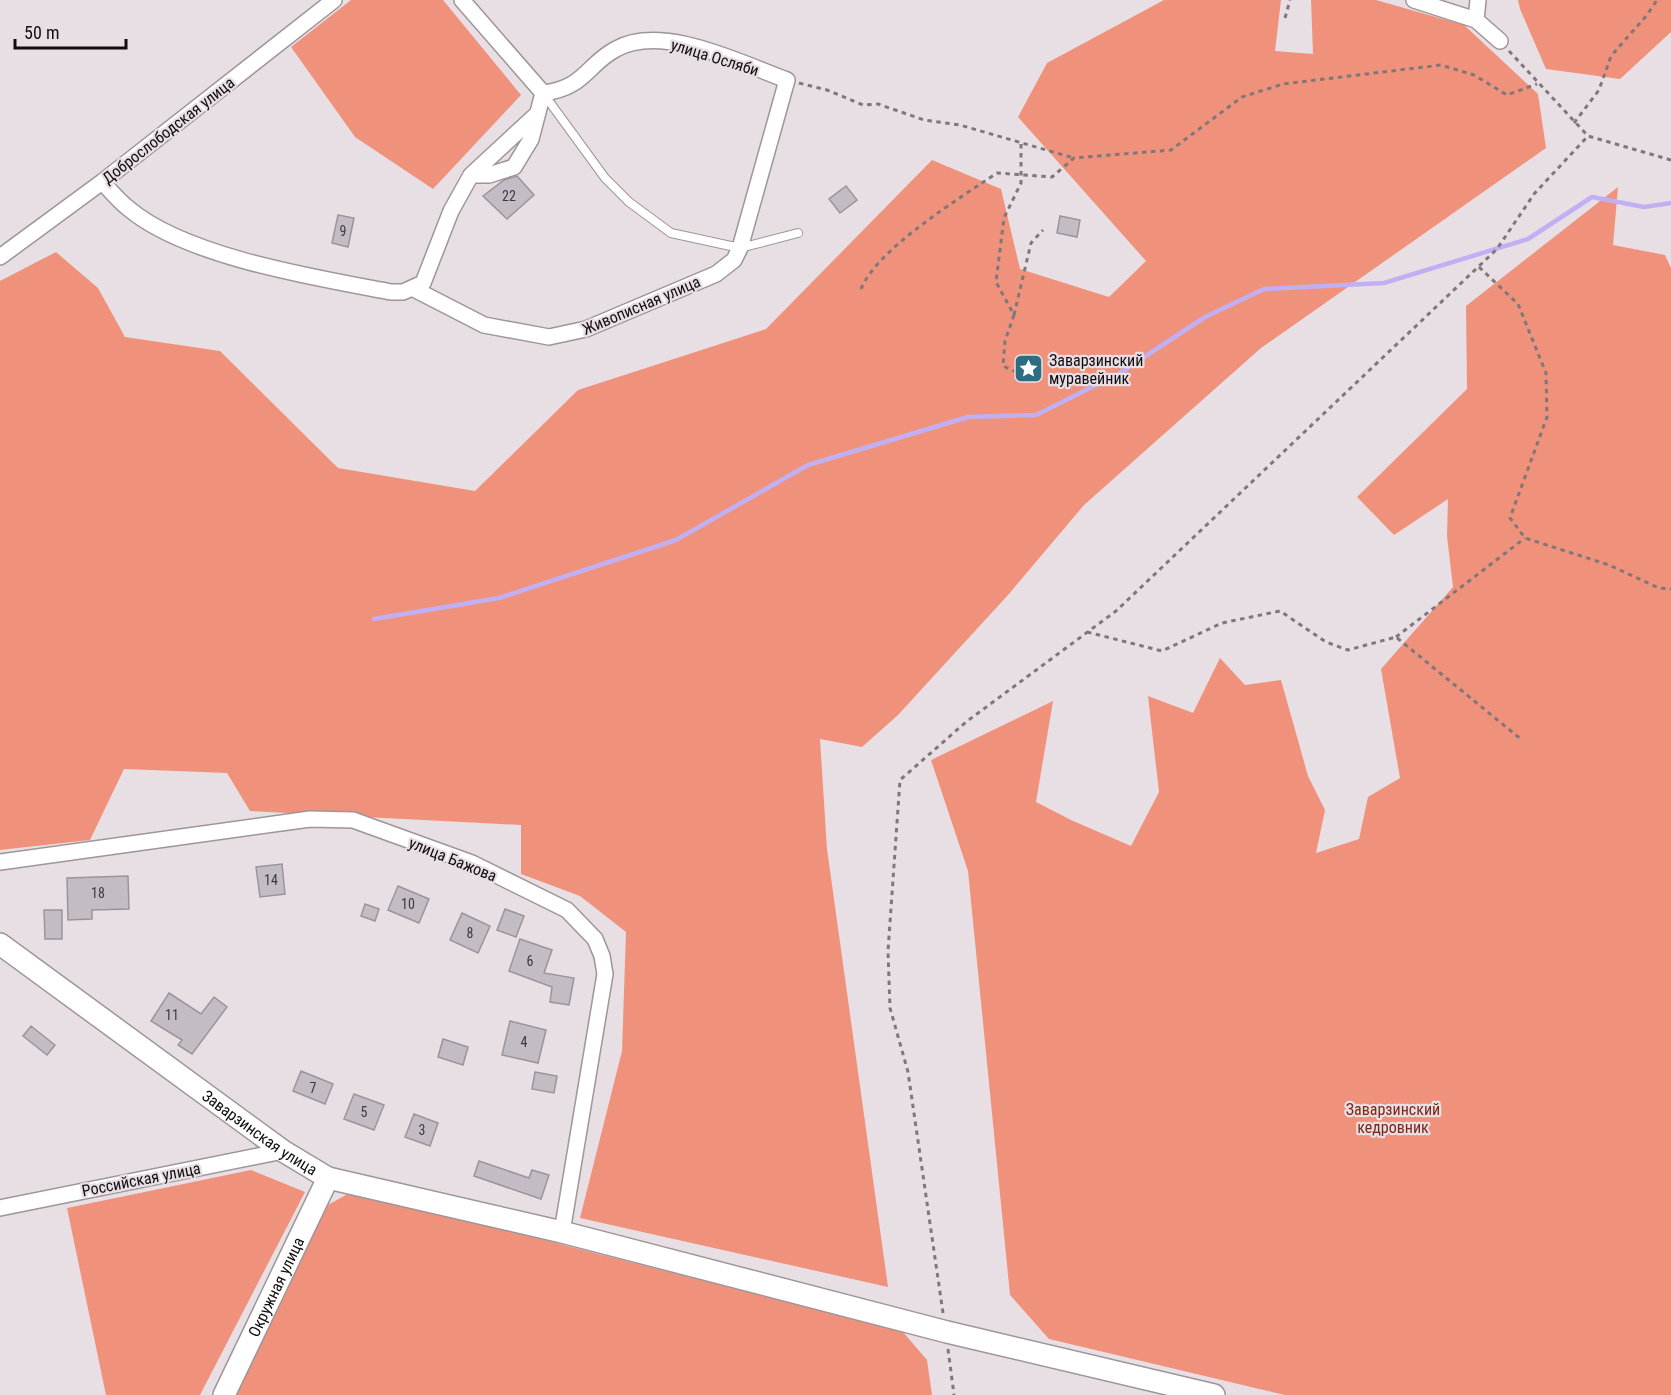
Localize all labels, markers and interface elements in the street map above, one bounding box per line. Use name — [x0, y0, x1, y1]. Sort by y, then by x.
scale bar — [15, 12, 126, 50]
text: 50 m — [24, 22, 59, 43]
street label: улица Осляби — [669, 35, 761, 80]
street label: Доброслободская улица — [98, 73, 238, 188]
house number: 22 — [502, 188, 516, 204]
house number: 9 — [340, 223, 346, 239]
street label: Живописная улица — [579, 272, 703, 339]
place label: Заварзинский муравейник — [1049, 351, 1143, 388]
place icon: Заварзинский муравейник — [1012, 353, 1044, 385]
street label: улица Бажова — [406, 833, 500, 886]
house number: 14 — [264, 872, 278, 888]
house number: 18 — [91, 885, 105, 901]
house number: 10 — [401, 896, 415, 912]
house number: 8 — [467, 925, 474, 941]
house number: 6 — [527, 953, 534, 969]
house number: 11 — [165, 1007, 179, 1023]
house number: 4 — [521, 1034, 528, 1050]
house number: 7 — [310, 1080, 317, 1096]
street label: Заварзинская улица — [198, 1086, 320, 1179]
park label: Заварзинский кедровник — [1346, 1100, 1440, 1137]
house number: 5 — [361, 1104, 368, 1120]
house number: 3 — [419, 1122, 425, 1138]
street label: Российская улица — [80, 1159, 202, 1200]
street label: Окружная улица — [244, 1234, 308, 1340]

